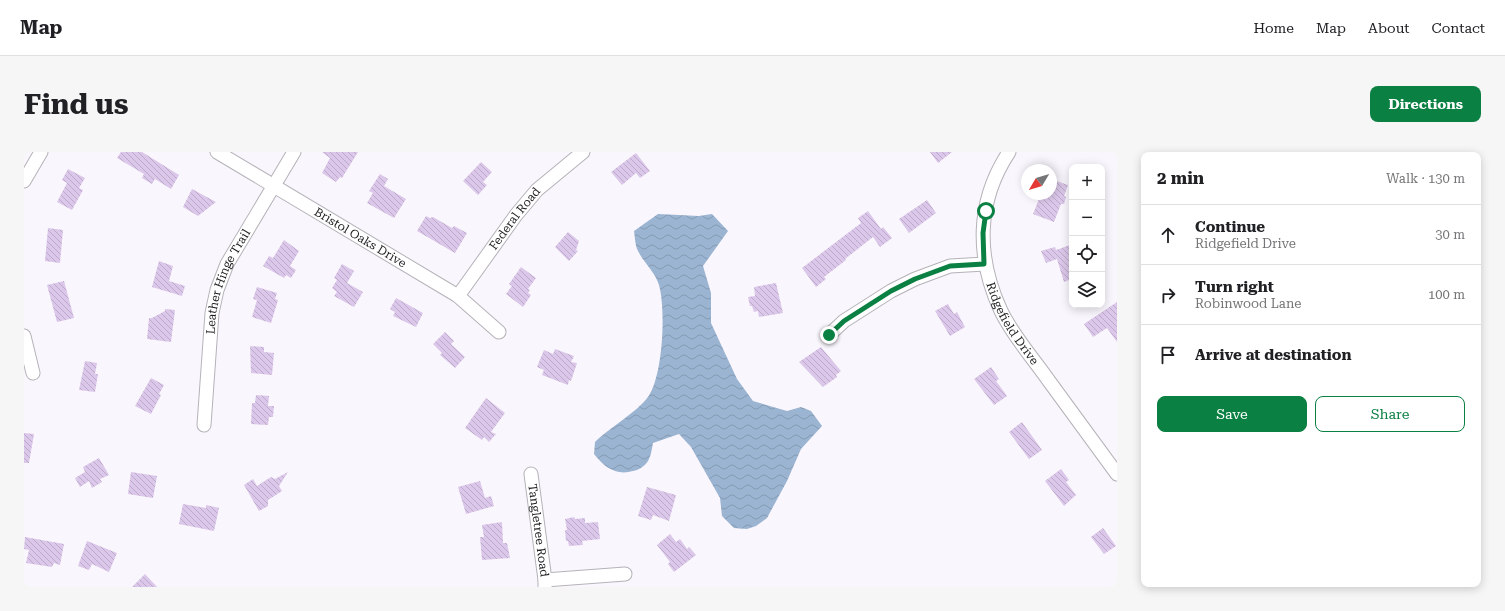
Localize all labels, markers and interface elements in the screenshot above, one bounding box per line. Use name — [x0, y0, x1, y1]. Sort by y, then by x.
text: Map — [20, 16, 62, 39]
text: Home — [1253, 20, 1294, 36]
text: Map — [1316, 20, 1346, 36]
text: About — [1368, 20, 1410, 36]
text: Contact — [1432, 20, 1485, 36]
button: Directions — [1370, 86, 1481, 122]
text: Find us — [24, 88, 128, 121]
north arrow — [1021, 164, 1057, 200]
map controls — [1069, 164, 1105, 308]
button: + — [1069, 164, 1105, 200]
text: 2 min — [1157, 168, 1204, 188]
text: Walk · 130 m — [1386, 171, 1465, 186]
street label: Federal Road — [486, 184, 543, 253]
button: − — [1069, 200, 1105, 236]
route start — [977, 202, 995, 220]
street label: Bristol Oaks Drive — [312, 205, 409, 271]
text: Continue — [1195, 218, 1265, 236]
icon: ahead — [1157, 224, 1179, 246]
street label: Leather Hinge Trail — [204, 227, 253, 335]
text: 30 m — [1435, 227, 1465, 242]
button: locate — [1069, 236, 1105, 272]
text: Ridgefield Drive — [1195, 236, 1296, 251]
button: layers — [1069, 272, 1105, 308]
text: Turn right — [1195, 278, 1274, 296]
street label: Ridgefield Drive — [983, 280, 1042, 368]
icon: right — [1157, 284, 1179, 306]
text: 100 m — [1428, 287, 1465, 302]
text: Robinwood Lane — [1195, 296, 1301, 311]
route end — [820, 326, 838, 344]
icon: arrive — [1157, 344, 1179, 366]
text: Arrive at destination — [1195, 346, 1351, 364]
button: Save — [1157, 396, 1307, 432]
button: Share — [1315, 396, 1465, 432]
street label: Tangletree Road — [525, 483, 552, 578]

